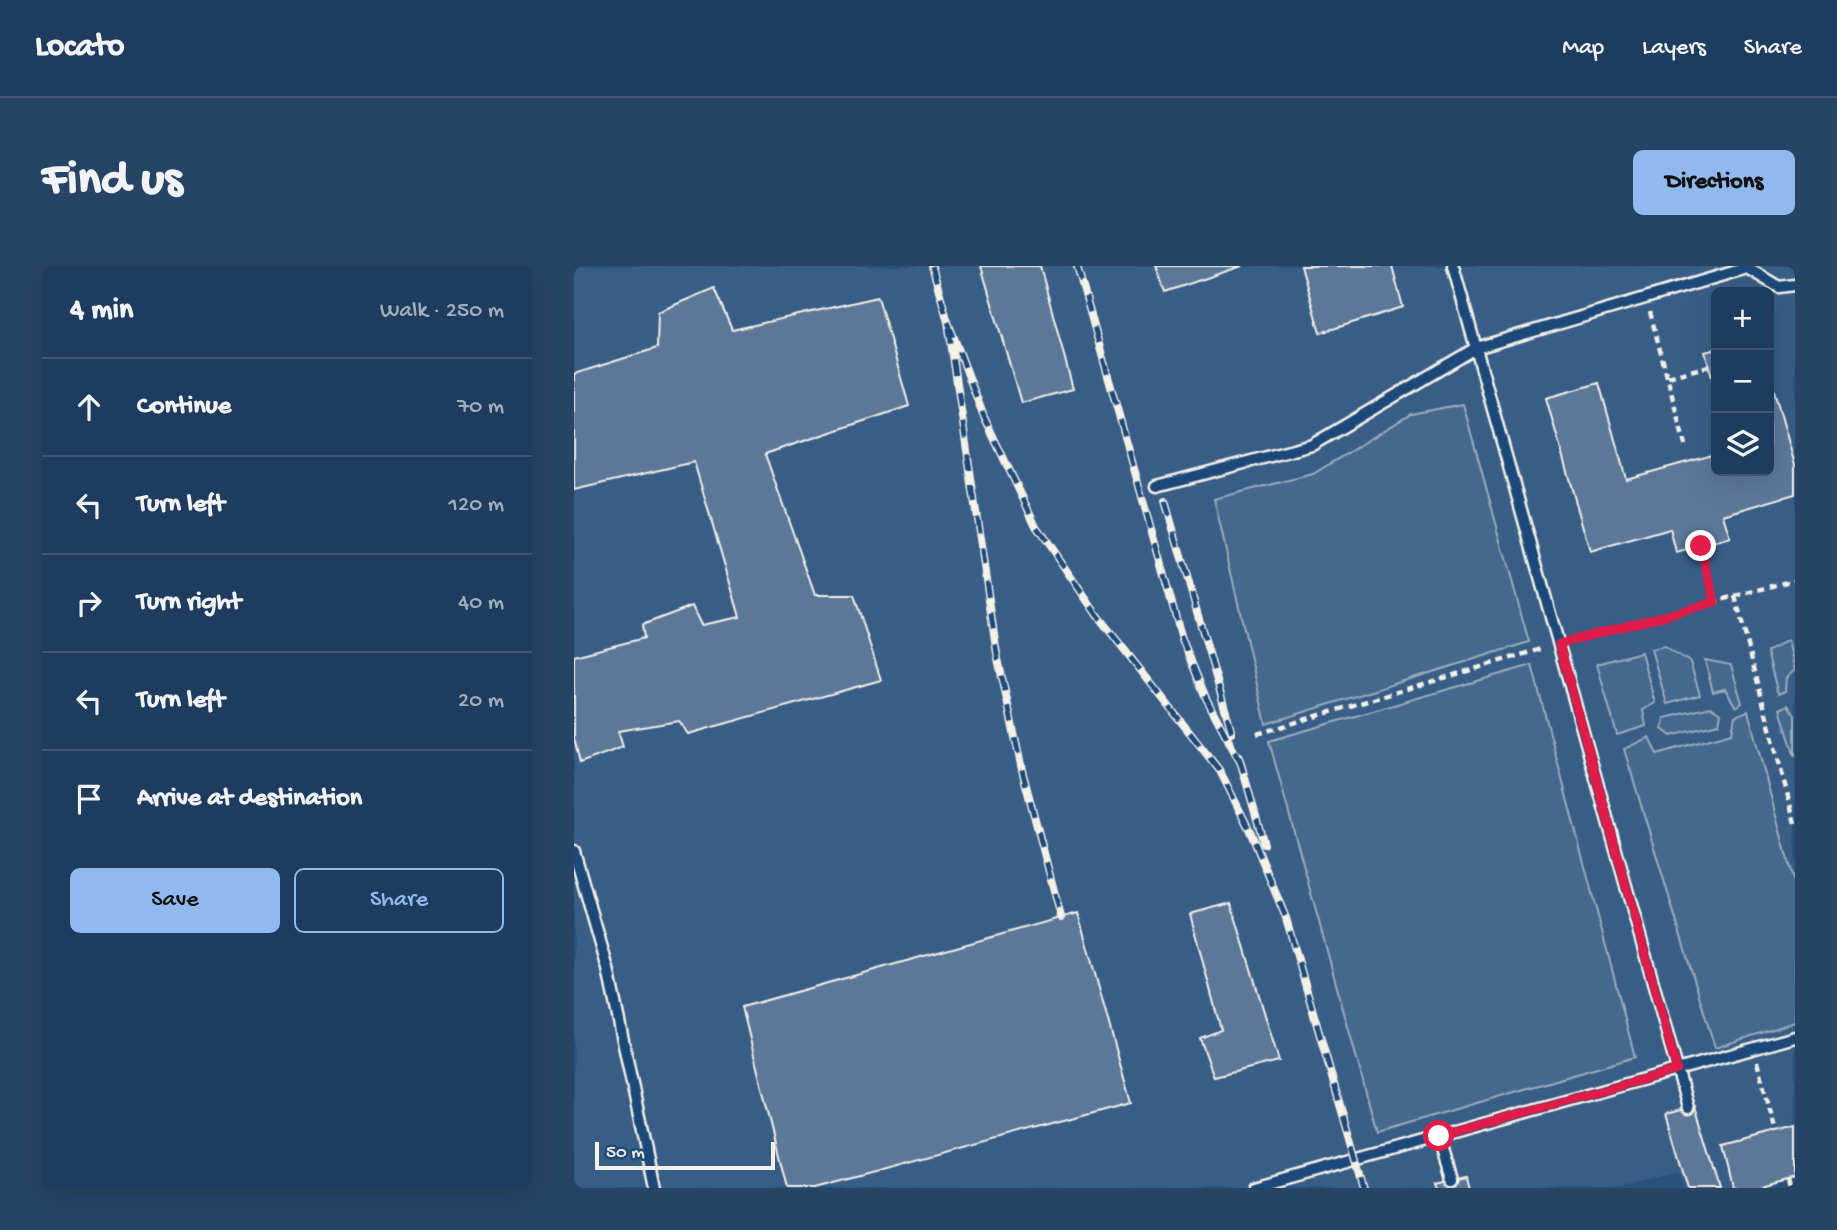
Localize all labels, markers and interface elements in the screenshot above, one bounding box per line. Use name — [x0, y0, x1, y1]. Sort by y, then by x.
text: Locato — [35, 29, 124, 67]
text: Map — [1562, 34, 1604, 63]
text: Layers — [1642, 34, 1706, 63]
text: Share — [1744, 34, 1802, 63]
button: Directions — [1633, 150, 1795, 215]
text: Find us — [42, 153, 182, 211]
map controls — [1711, 287, 1774, 476]
button: + — [1711, 287, 1774, 350]
text: 4 min — [70, 294, 133, 329]
text: Walk · 250 m — [380, 298, 504, 325]
button: − — [1711, 350, 1774, 413]
icon: ahead — [70, 388, 108, 426]
text: Continue — [137, 392, 231, 423]
text: 70 m — [457, 394, 504, 421]
button: layers — [1711, 413, 1774, 476]
icon: left — [70, 486, 108, 524]
text: Turn left — [137, 490, 225, 521]
text: 120 m — [449, 492, 504, 519]
route end — [1685, 530, 1716, 561]
icon: right — [70, 584, 108, 622]
text: Turn right — [137, 588, 241, 619]
text: 40 m — [458, 590, 504, 617]
icon: left — [70, 682, 108, 720]
text: Turn left — [137, 686, 225, 717]
text: 20 m — [458, 688, 504, 715]
icon: arrive — [70, 780, 108, 818]
text: Arrive at destination — [137, 784, 362, 815]
button: Save — [70, 868, 280, 933]
button: Share — [294, 868, 504, 933]
route start — [1423, 1120, 1454, 1151]
scale bar — [595, 1139, 775, 1171]
text: 50 m — [606, 1142, 645, 1165]

